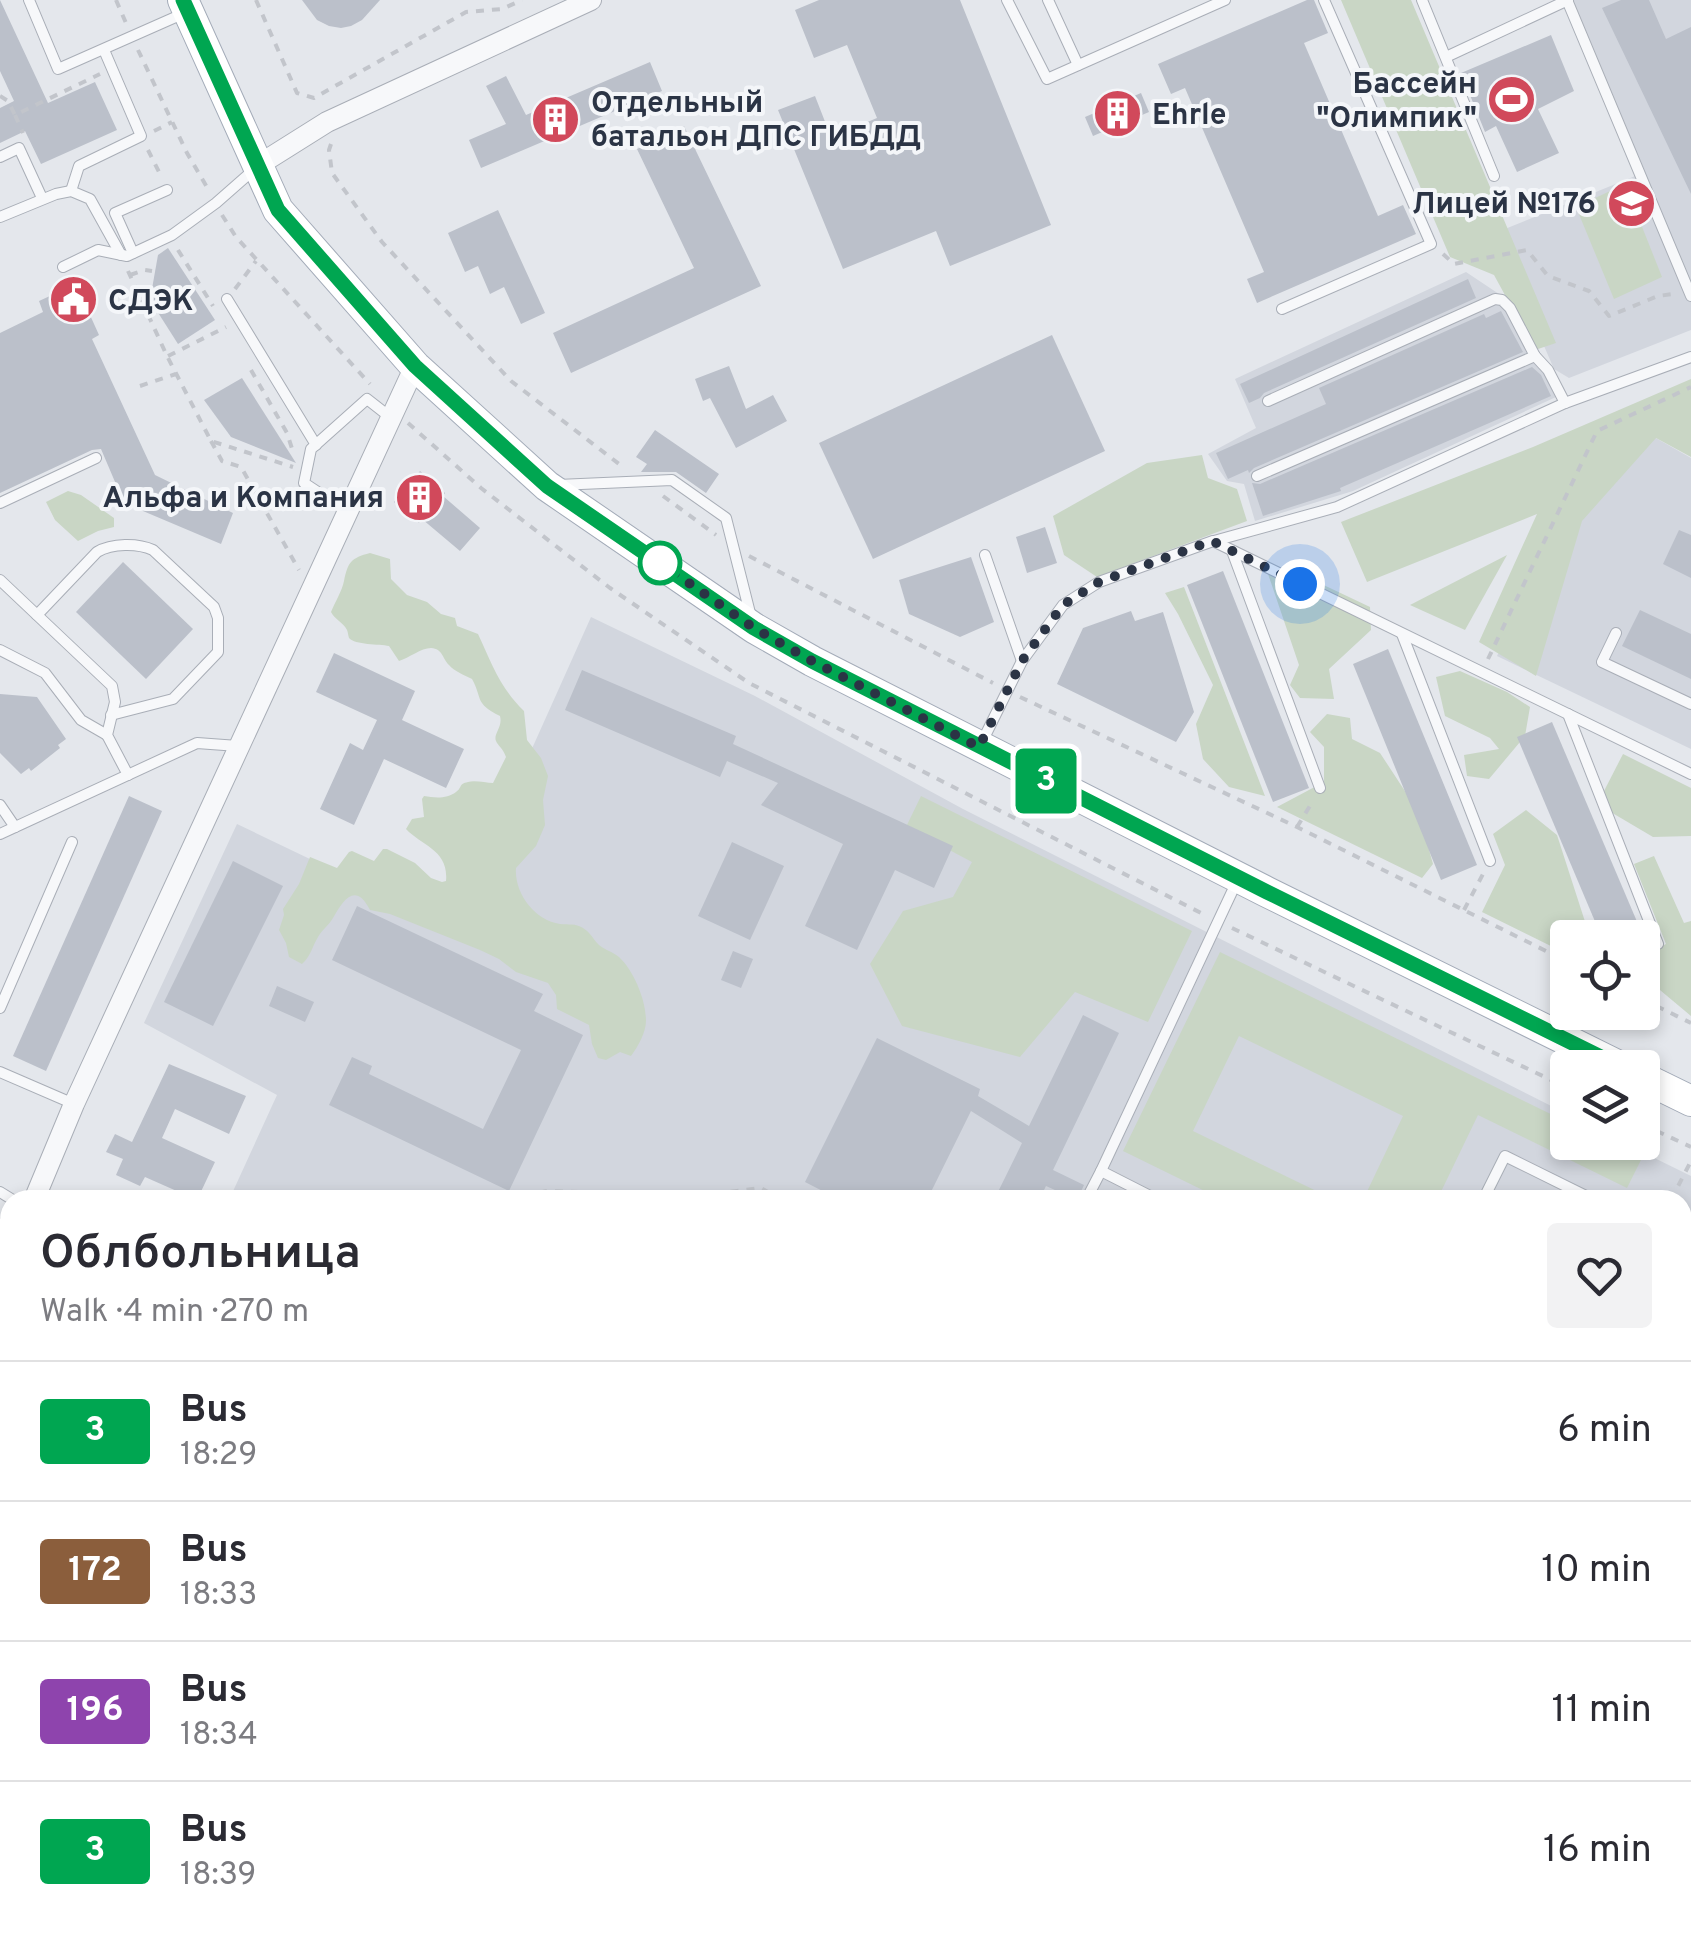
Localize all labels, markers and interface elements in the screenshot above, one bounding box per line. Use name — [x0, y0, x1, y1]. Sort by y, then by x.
place label: Бассейн "Олимпик" — [1316, 67, 1477, 138]
sports icon: Бассейн "Олимпик" — [1486, 74, 1538, 126]
place label: Отдельный батальон ДПС ГИБДД — [591, 86, 921, 157]
building icon: Ehrle — [1091, 88, 1143, 140]
building icon: Отдельный батальон ДПС ГИБДД — [530, 93, 582, 145]
place label: Ehrle — [1152, 98, 1226, 135]
school or university icon: Лицей №176 — [1605, 177, 1657, 229]
place label: Лицей №176 — [1412, 187, 1596, 224]
public building icon: СДЭК — [47, 274, 99, 326]
place label: СДЭК — [108, 284, 194, 321]
building icon: Альфа и Компания — [393, 471, 445, 523]
place label: Альфа и Компания — [102, 481, 384, 518]
unlabelled marker — [639, 542, 681, 584]
your location — [1275, 559, 1325, 609]
line badge: 3 — [1014, 748, 1078, 814]
text: 3 — [1036, 759, 1056, 803]
map controls — [1550, 920, 1660, 1160]
button: locate — [1550, 920, 1660, 1030]
button: layers — [1550, 1050, 1660, 1160]
button: heart — [1547, 1223, 1652, 1328]
text: Облбольница — [40, 1225, 361, 1285]
text: Walk · 4 min · 270 m — [40, 1293, 309, 1333]
text: Bus — [180, 1387, 247, 1436]
text: 6 min — [1557, 1407, 1652, 1456]
text: 3 — [85, 1409, 105, 1453]
text: 18:29 — [180, 1436, 257, 1476]
text: Bus — [180, 1527, 247, 1576]
text: 10 min — [1541, 1547, 1652, 1596]
text: 172 — [68, 1549, 122, 1593]
text: 18:33 — [180, 1576, 257, 1616]
text: Bus — [180, 1667, 247, 1716]
text: 11 min — [1551, 1687, 1652, 1736]
text: 196 — [66, 1689, 124, 1733]
text: 18:34 — [180, 1716, 258, 1756]
text: Bus — [180, 1807, 247, 1856]
text: 16 min — [1543, 1827, 1652, 1876]
text: 3 — [85, 1829, 105, 1873]
text: 18:39 — [180, 1856, 256, 1896]

